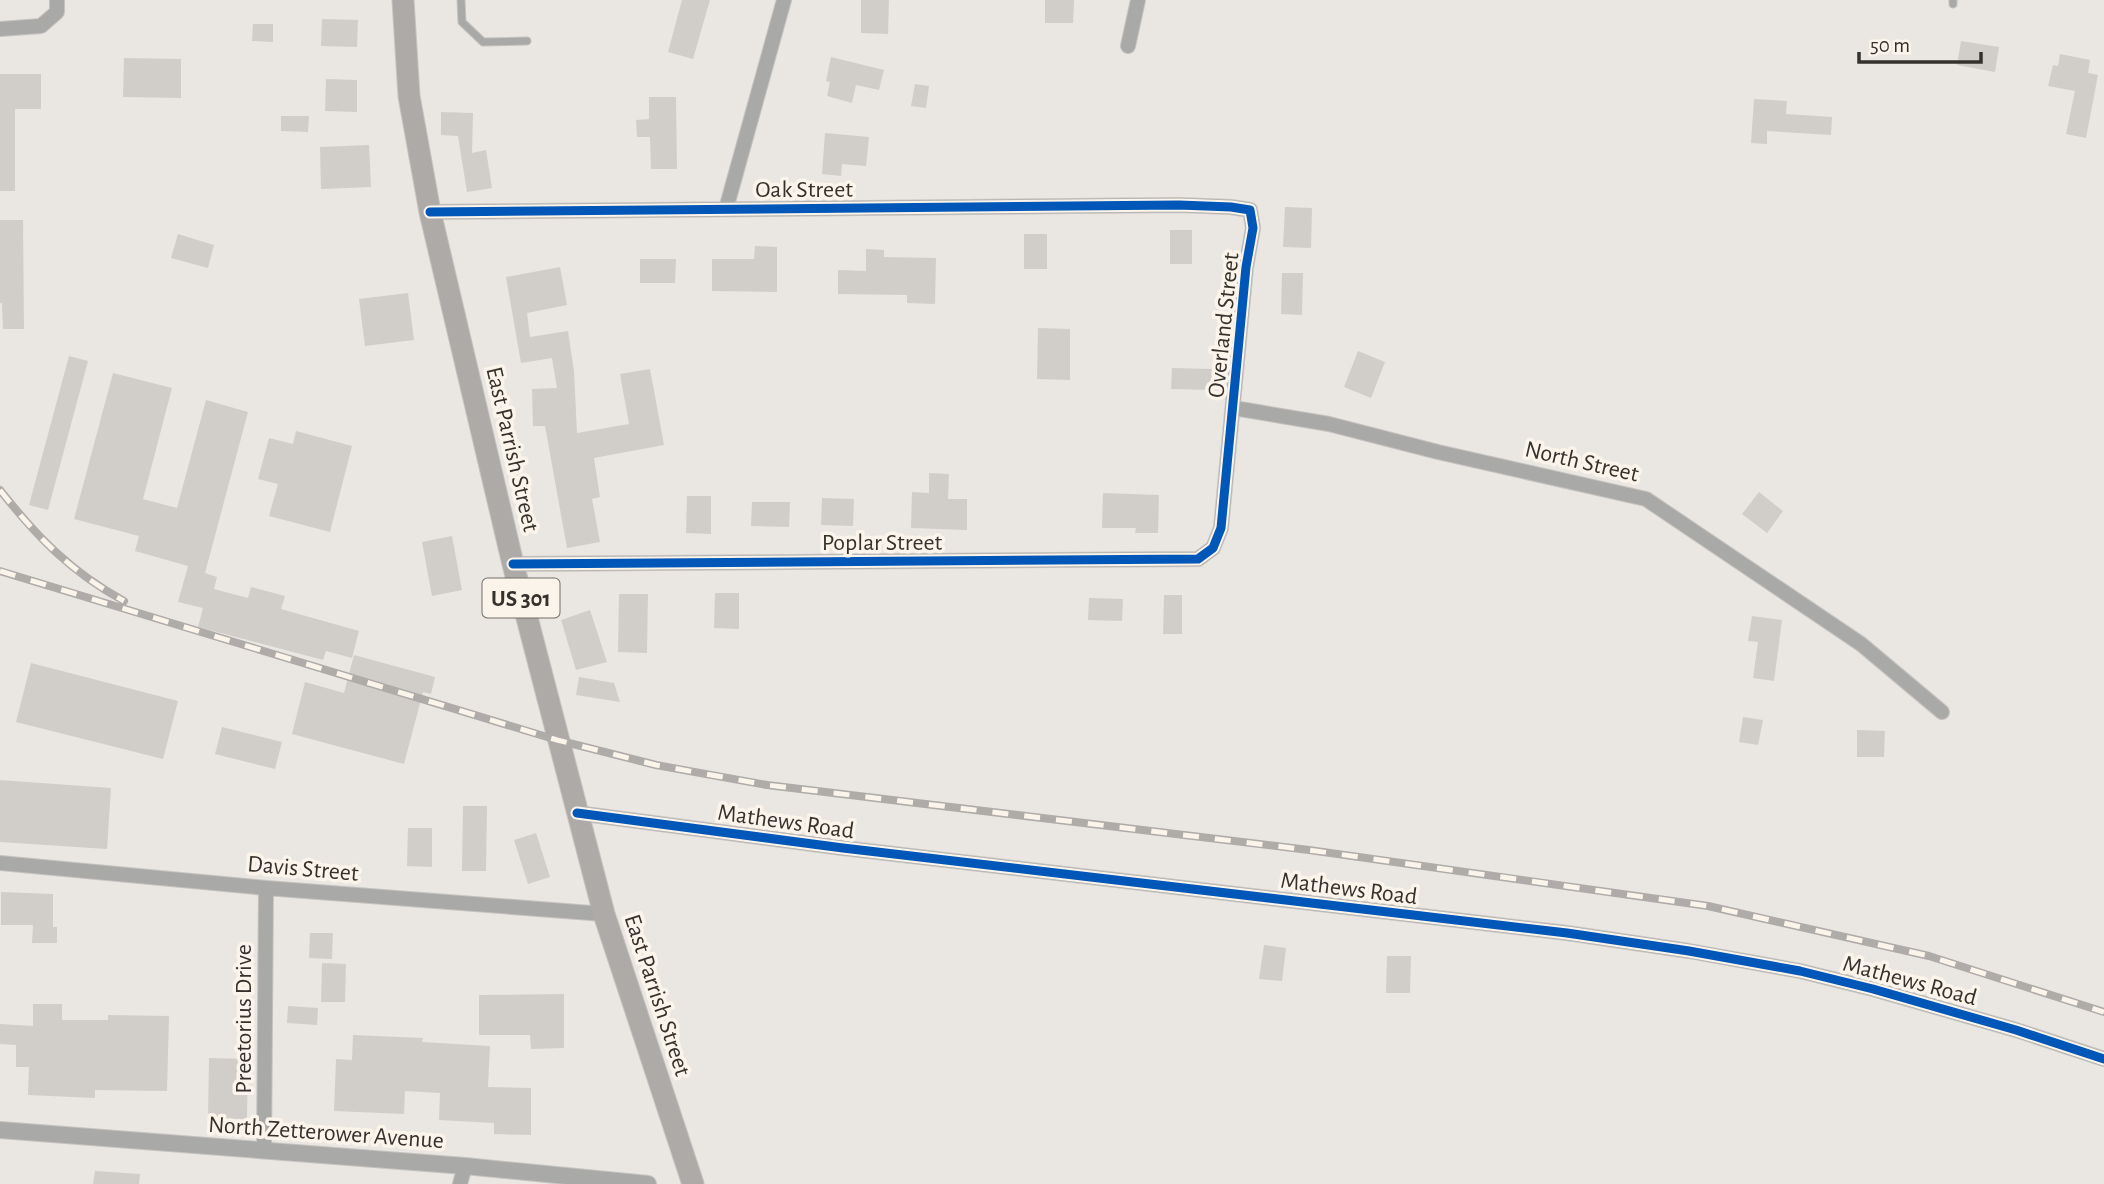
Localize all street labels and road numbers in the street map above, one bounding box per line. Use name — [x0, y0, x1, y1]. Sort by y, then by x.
street label: Oak Street — [755, 178, 853, 202]
street label: Overland Street — [1204, 251, 1244, 399]
street label: East Parrish Street — [481, 364, 543, 534]
street label: North Street — [1523, 437, 1641, 487]
street label: Poplar Street — [822, 531, 943, 555]
road number: US 301 — [482, 578, 560, 618]
street label: Mathews Road — [716, 801, 856, 843]
street label: Davis Street — [246, 852, 360, 886]
street label: Mathews Road — [1279, 869, 1419, 909]
street label: East Parrish Street — [620, 911, 695, 1079]
street label: Preetorius Drive — [232, 944, 256, 1094]
street label: Mathews Road — [1840, 952, 1979, 1010]
street label: North Zetterower Avenue — [207, 1113, 445, 1153]

